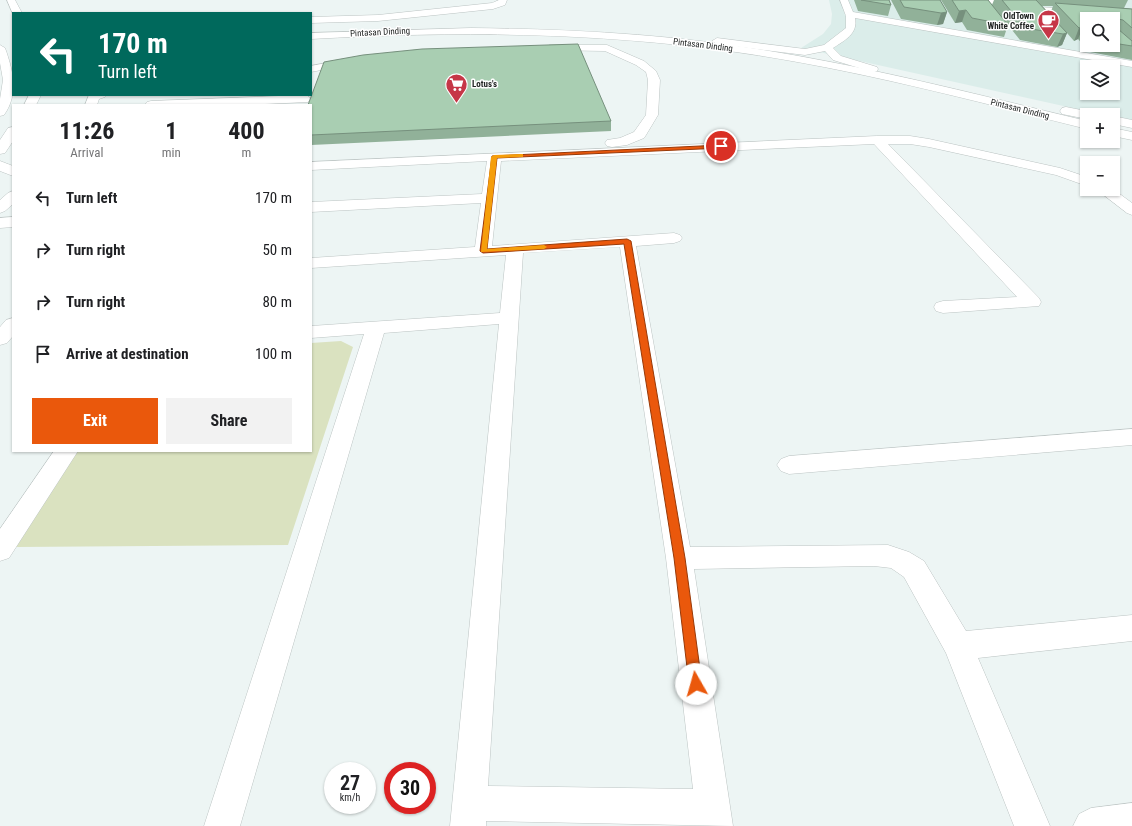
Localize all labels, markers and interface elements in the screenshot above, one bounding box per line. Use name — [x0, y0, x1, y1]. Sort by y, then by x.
cafe icon: OldTown White Coffee — [1036, 8, 1062, 41]
place label: OldTown White Coffee — [987, 11, 1035, 31]
map controls — [1080, 12, 1120, 196]
button: search — [1080, 12, 1120, 52]
street label: Pintasan Dinding — [350, 25, 410, 39]
text: 170 m — [98, 27, 168, 60]
icon: left — [32, 28, 84, 80]
street label: Pintasan Dinding — [673, 36, 733, 54]
button: layers — [1080, 60, 1120, 100]
text: Turn left — [98, 61, 157, 82]
supermarket icon: Lotus's — [444, 71, 470, 104]
place label: Lotus's — [472, 79, 497, 89]
street label: Pintasan Dinding — [990, 97, 1050, 121]
button: + — [1080, 108, 1120, 148]
text: 11:26 — [59, 117, 114, 145]
text: 1 — [165, 117, 177, 145]
text: 400 — [228, 117, 265, 145]
pin — [704, 129, 738, 163]
icon: arrive — [710, 135, 732, 157]
text: Arrival — [70, 145, 103, 160]
text: min — [162, 145, 181, 160]
text: m — [242, 145, 251, 160]
button: − — [1080, 156, 1120, 196]
icon: left — [32, 187, 54, 209]
text: Turn left — [66, 189, 117, 207]
text: 170 m — [255, 189, 292, 207]
icon: right — [32, 239, 54, 261]
text: Turn right — [66, 241, 125, 259]
text: 50 m — [262, 241, 292, 259]
icon: right — [32, 291, 54, 313]
text: Turn right — [66, 293, 125, 311]
text: 80 m — [262, 293, 292, 311]
icon: arrive — [32, 343, 54, 365]
text: Arrive at destination — [66, 345, 189, 363]
text: 100 m — [255, 345, 292, 363]
button: Exit — [32, 398, 158, 444]
button: Share — [166, 398, 292, 444]
position arrow — [675, 663, 717, 705]
speed limit sign: 30 — [384, 762, 436, 814]
text: 27 — [340, 771, 360, 795]
text: km/h — [340, 792, 360, 803]

